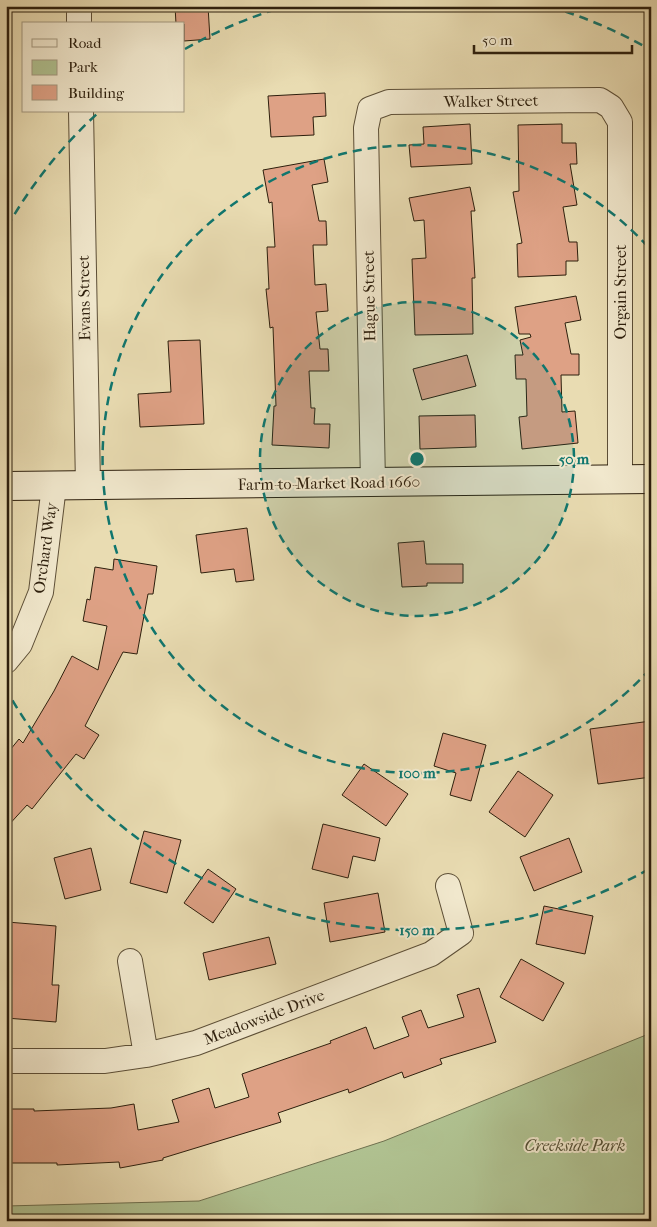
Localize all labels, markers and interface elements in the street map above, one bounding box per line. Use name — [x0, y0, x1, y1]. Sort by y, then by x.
legend — [22, 22, 185, 112]
scale bar — [474, 22, 632, 54]
text: 50 m — [482, 31, 513, 49]
text: Road — [68, 34, 102, 52]
text: Park — [68, 58, 98, 76]
text: Building — [68, 84, 125, 102]
street label: Walker Street — [442, 91, 539, 111]
street label: Orgain Street — [611, 244, 630, 340]
street label: Hague Street — [359, 250, 379, 342]
street label: Evans Street — [74, 255, 94, 341]
centre of rings — [408, 450, 426, 468]
text: 50 m — [559, 450, 590, 468]
street label: Farm-to-Market Road 1660 — [237, 472, 421, 494]
street label: Orchard Way — [29, 501, 61, 595]
text: 100 m — [398, 764, 436, 782]
text: 150 m — [399, 921, 435, 939]
street label: Meadowside Drive — [201, 985, 327, 1049]
park label: Creekside Park — [525, 1136, 625, 1155]

